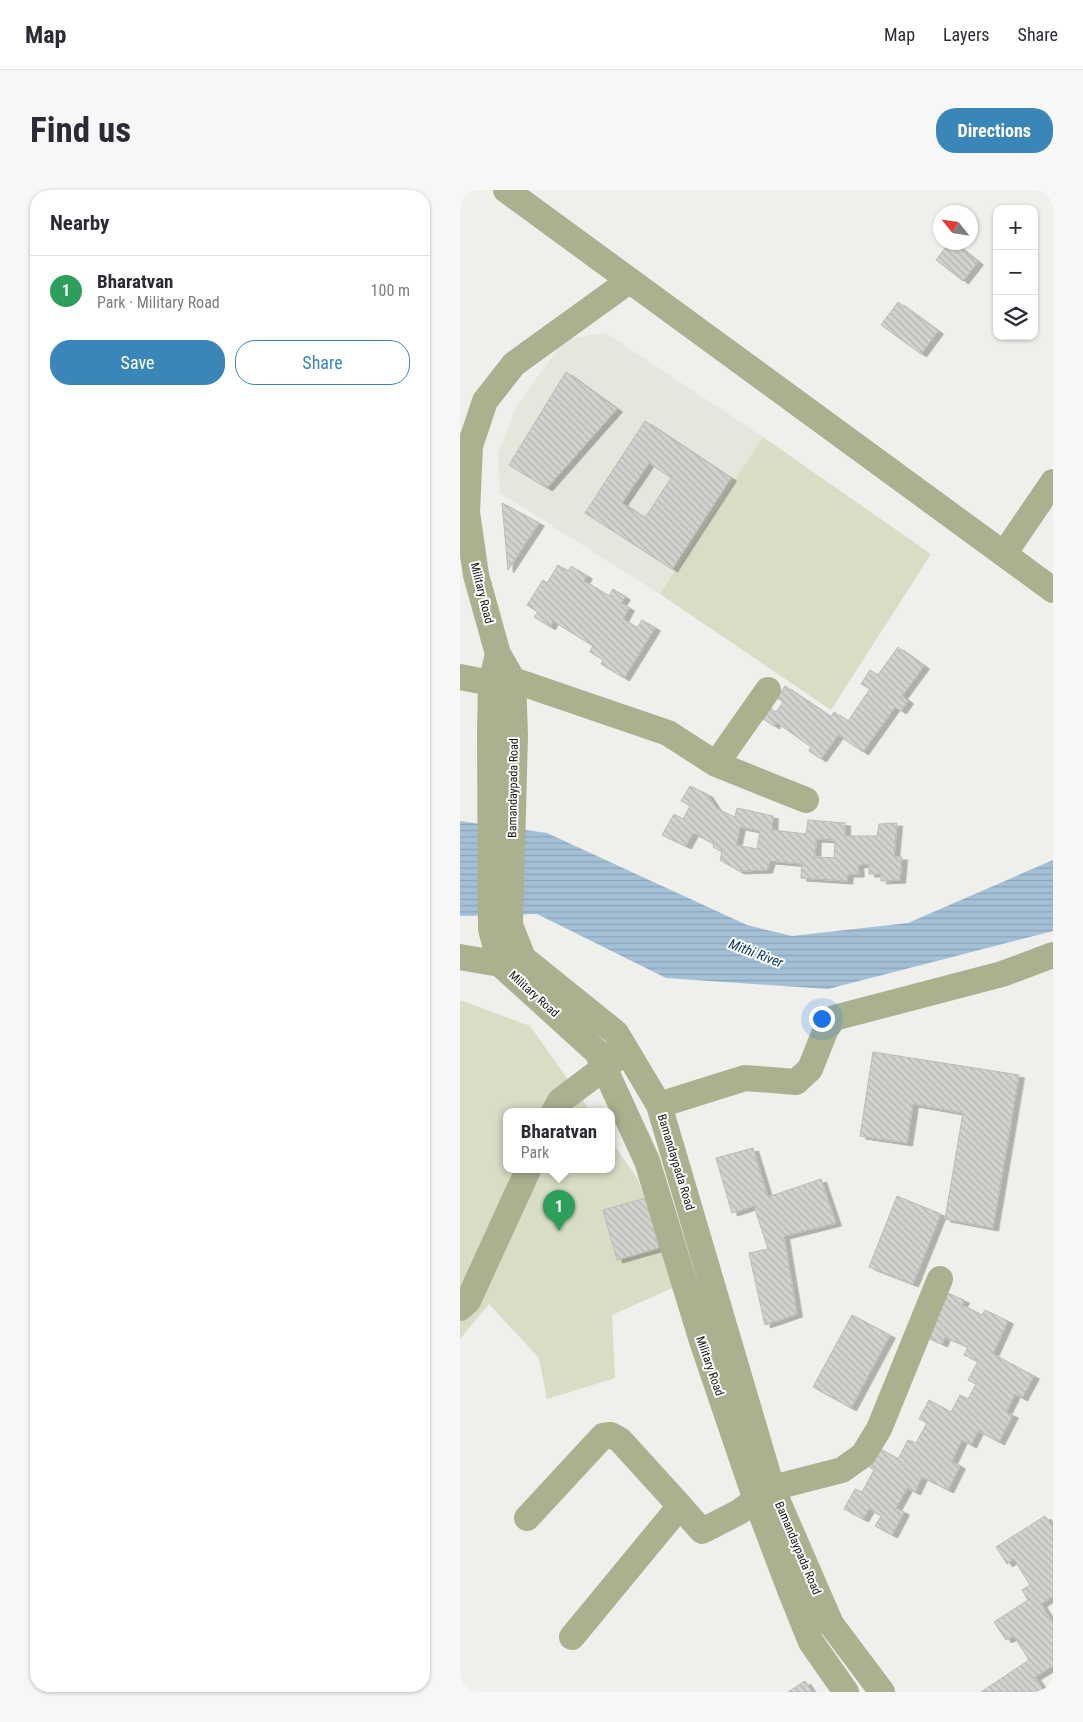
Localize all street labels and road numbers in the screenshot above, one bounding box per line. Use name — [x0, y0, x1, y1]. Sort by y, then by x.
street label: Military Road — [468, 561, 496, 625]
street label: Bamandaypada Road — [505, 738, 521, 838]
street label: Military Road — [506, 968, 562, 1020]
street label: Bamandaypada Road — [655, 1112, 697, 1212]
street label: Military Road — [693, 1334, 727, 1398]
street label: Bamandaypada Road — [772, 1499, 824, 1597]

